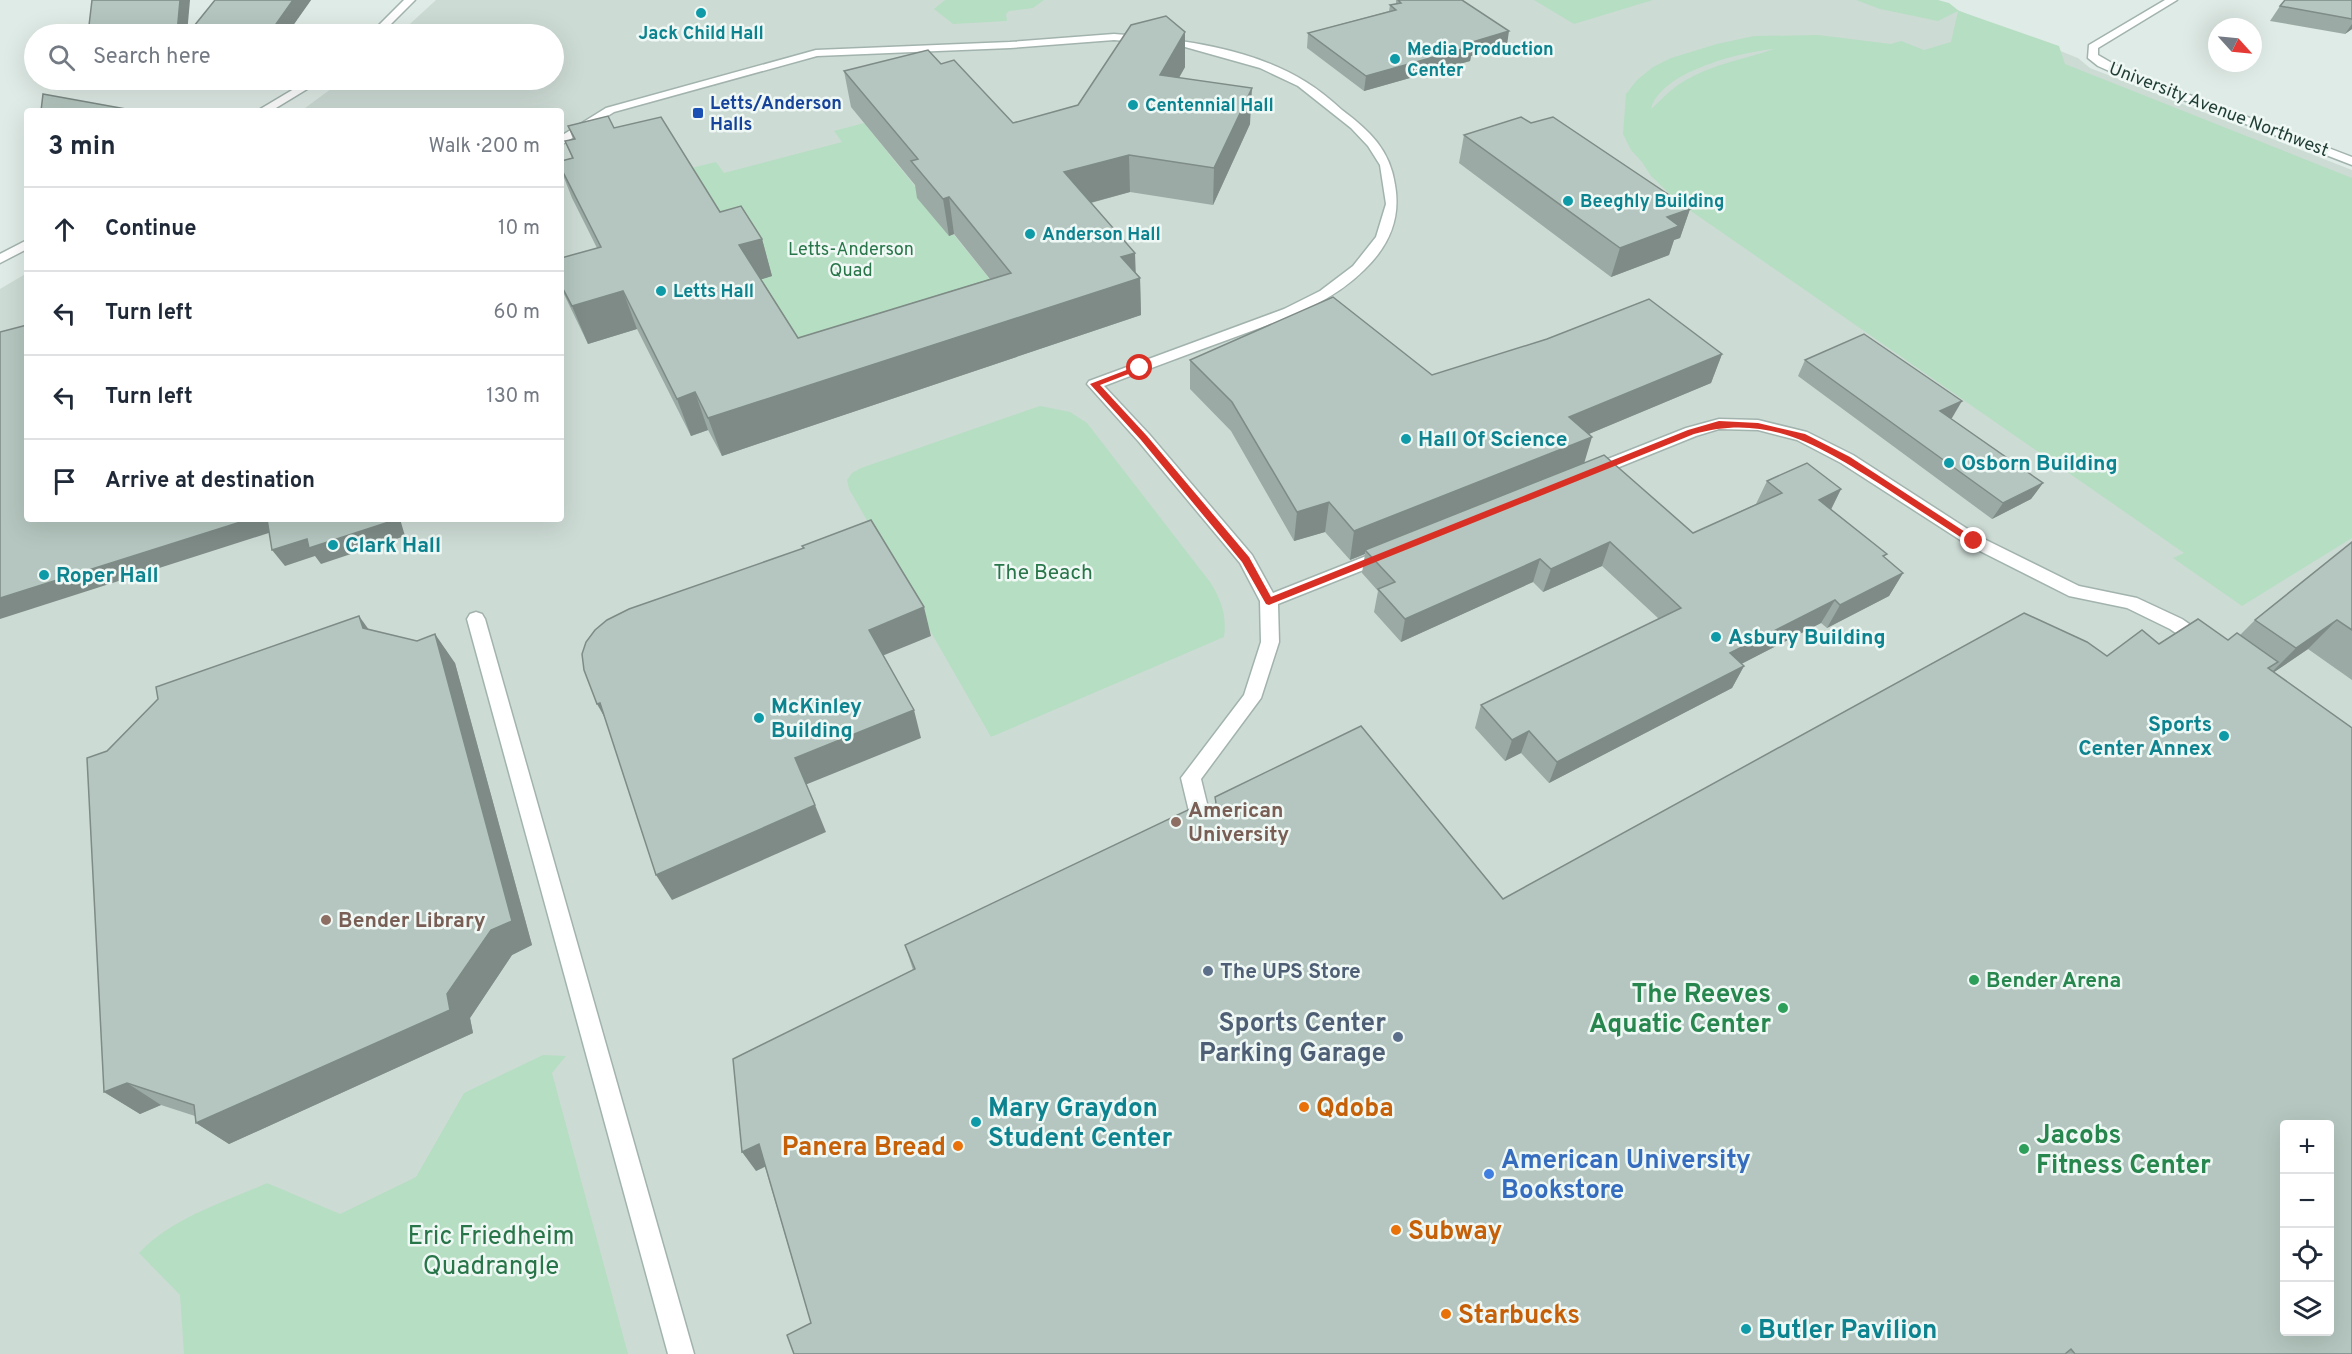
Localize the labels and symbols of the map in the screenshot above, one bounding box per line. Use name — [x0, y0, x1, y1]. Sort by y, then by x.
marker: Jack Child Hall — [694, 6, 708, 20]
north arrow — [2208, 18, 2262, 72]
place label: Jack Child Hall — [638, 23, 764, 46]
place label: Media Production Center — [1407, 39, 1554, 83]
marker: Media Production Center — [1388, 52, 1402, 66]
street label: University Avenue Northwest — [2105, 58, 2332, 163]
place label: Letts/Anderson Halls — [710, 93, 842, 137]
place label: Centennial Hall — [1145, 95, 1274, 118]
marker: Centennial Hall — [1126, 98, 1140, 112]
marker: Letts/Anderson Halls — [691, 106, 705, 120]
place label: Beeghly Building — [1580, 191, 1724, 214]
marker: Beeghly Building — [1561, 194, 1575, 208]
place label: Anderson Hall — [1042, 224, 1161, 247]
marker: Anderson Hall — [1023, 227, 1037, 241]
park label: Letts-Anderson Quad — [788, 239, 914, 283]
place label: Letts Hall — [673, 281, 754, 304]
marker: Letts Hall — [654, 284, 668, 298]
route start — [1126, 354, 1152, 380]
place label: Hall Of Science — [1418, 427, 1568, 454]
marker: Hall Of Science — [1399, 432, 1413, 446]
place label: Osborn Building — [1961, 451, 2118, 478]
marker: Osborn Building — [1942, 456, 1956, 470]
route end — [1960, 527, 1986, 553]
place label: Clark Hall — [345, 533, 441, 560]
marker: Clark Hall — [326, 538, 340, 552]
park label: The Beach — [993, 560, 1093, 587]
place label: Roper Hall — [56, 563, 159, 590]
marker: Roper Hall — [37, 568, 51, 582]
place label: Asbury Building — [1728, 625, 1886, 652]
marker: Asbury Building — [1709, 630, 1723, 644]
place label: McKinley Building — [771, 694, 862, 745]
marker: McKinley Building — [752, 711, 766, 725]
place label: Sports Center Annex — [2078, 712, 2212, 763]
marker: Sports Center Annex — [2217, 729, 2231, 743]
place label: American University — [1188, 798, 1289, 849]
marker: American University — [1169, 815, 1183, 829]
place label: Bender Library — [338, 908, 486, 935]
marker: Bender Library — [319, 913, 333, 927]
place label: The UPS Store — [1220, 959, 1361, 986]
marker: The UPS Store — [1201, 964, 1215, 978]
place label: Bender Arena — [1986, 968, 2121, 995]
marker: Bender Arena — [1967, 973, 1981, 987]
place label: The Reeves Aquatic Center — [1589, 979, 1771, 1042]
marker: The Reeves Aquatic Center — [1776, 1001, 1790, 1015]
place label: Sports Center Parking Garage — [1199, 1008, 1386, 1071]
marker: Sports Center Parking Garage — [1391, 1030, 1405, 1044]
place label: Mary Graydon Student Center — [988, 1093, 1172, 1156]
place label: Qdoba — [1316, 1093, 1394, 1126]
marker: Qdoba — [1297, 1100, 1311, 1114]
marker: Mary Graydon Student Center — [969, 1115, 983, 1129]
place label: Jacobs Fitness Center — [2036, 1120, 2211, 1183]
place label: Panera Bread — [782, 1132, 946, 1165]
marker: Panera Bread — [951, 1139, 965, 1153]
marker: Jacobs Fitness Center — [2017, 1142, 2031, 1156]
place label: American University Bookstore — [1501, 1145, 1751, 1208]
marker: American University Bookstore — [1482, 1167, 1496, 1181]
place label: Subway — [1408, 1216, 1503, 1249]
park label: Eric Friedheim Quadrangle — [407, 1221, 575, 1284]
marker: Subway — [1389, 1223, 1403, 1237]
place label: Starbucks — [1458, 1300, 1580, 1333]
marker: Starbucks — [1439, 1307, 1453, 1321]
place label: Butler Pavilion — [1758, 1315, 1937, 1348]
marker: Butler Pavilion — [1739, 1322, 1753, 1336]

